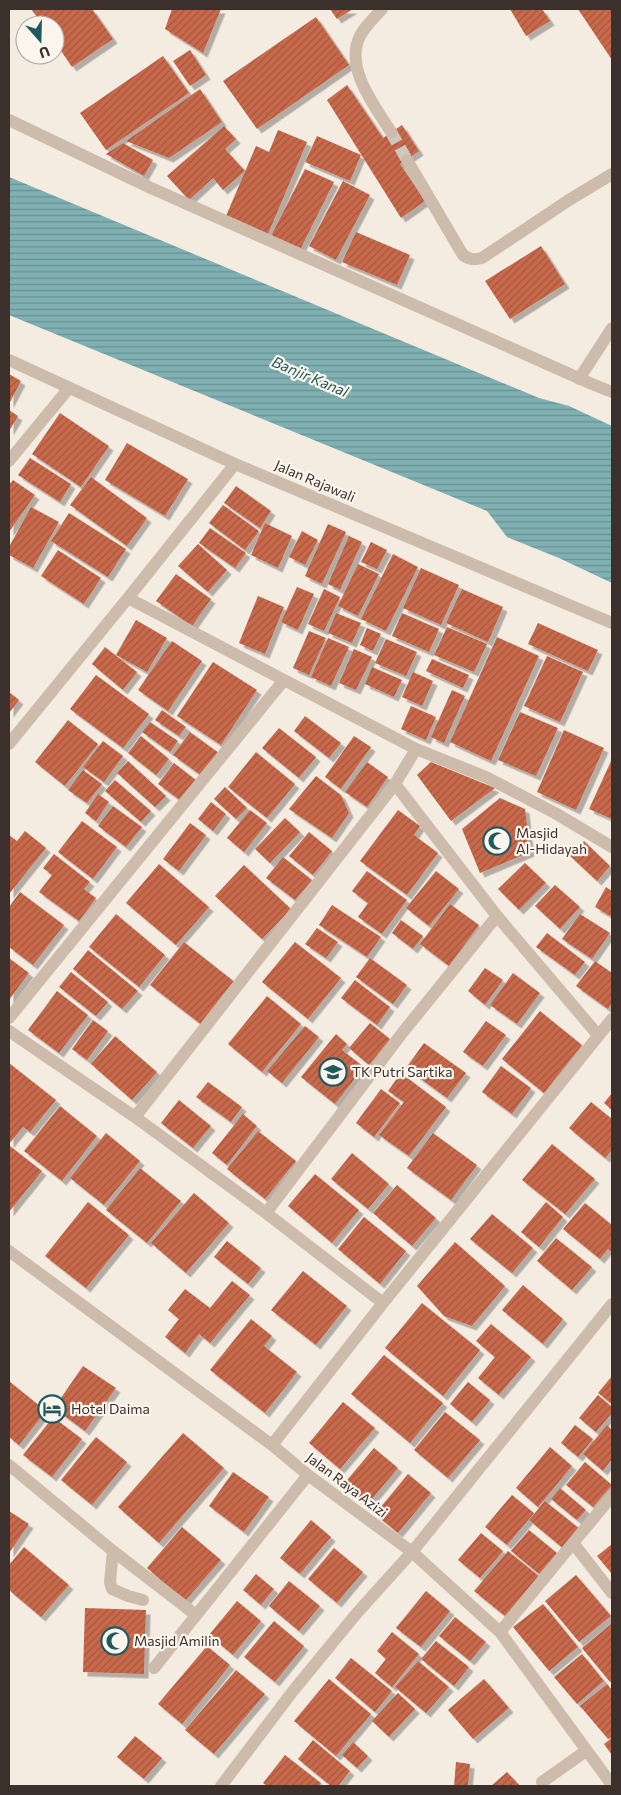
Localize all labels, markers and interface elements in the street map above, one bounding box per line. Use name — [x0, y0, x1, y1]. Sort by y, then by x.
north arrow — [15, 15, 65, 65]
text: U — [37, 43, 52, 62]
water label: Banjir Kanal — [270, 352, 352, 401]
street label: Jalan Rajawali — [272, 456, 358, 505]
place label: Masjid Al-Hidayah — [516, 824, 587, 857]
mosque icon: Masjid Al-Hidayah — [482, 826, 512, 856]
school or university icon: TK Putri Sartika — [318, 1057, 348, 1087]
place label: TK Putri Sartika — [352, 1063, 453, 1080]
hotel icon: Hotel Daima — [37, 1394, 67, 1424]
place label: Hotel Daima — [71, 1400, 150, 1417]
street label: Jalan Raya Azizi — [303, 1449, 391, 1521]
mosque icon: Masjid Amilin — [100, 1626, 130, 1656]
place label: Masjid Amilin — [134, 1632, 220, 1649]

